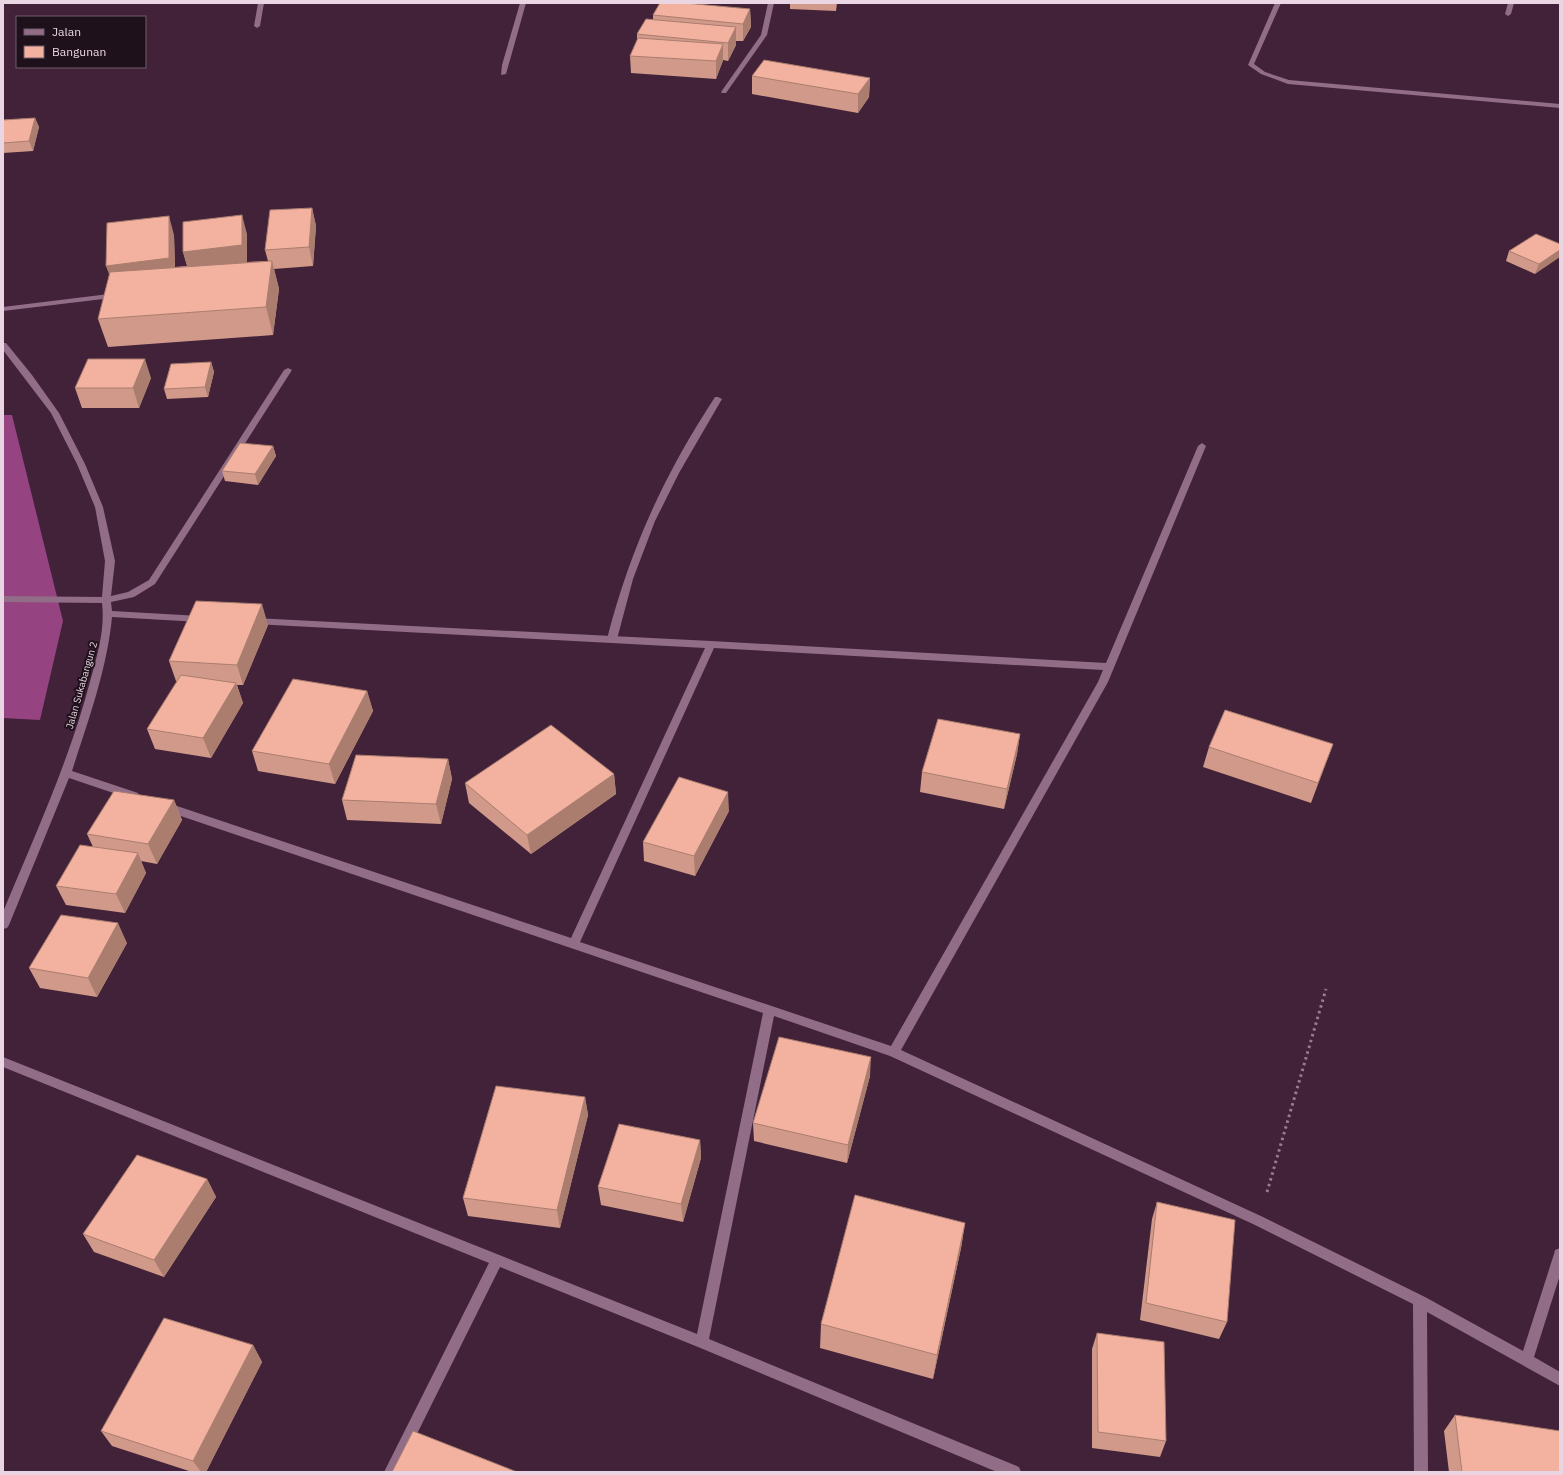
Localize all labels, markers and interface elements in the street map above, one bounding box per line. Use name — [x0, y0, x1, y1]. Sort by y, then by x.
legend — [16, 16, 146, 68]
text: Jalan — [52, 24, 81, 39]
text: Bangunan — [52, 44, 106, 59]
street label: Jalan Sukabangun 2 — [63, 640, 100, 730]

